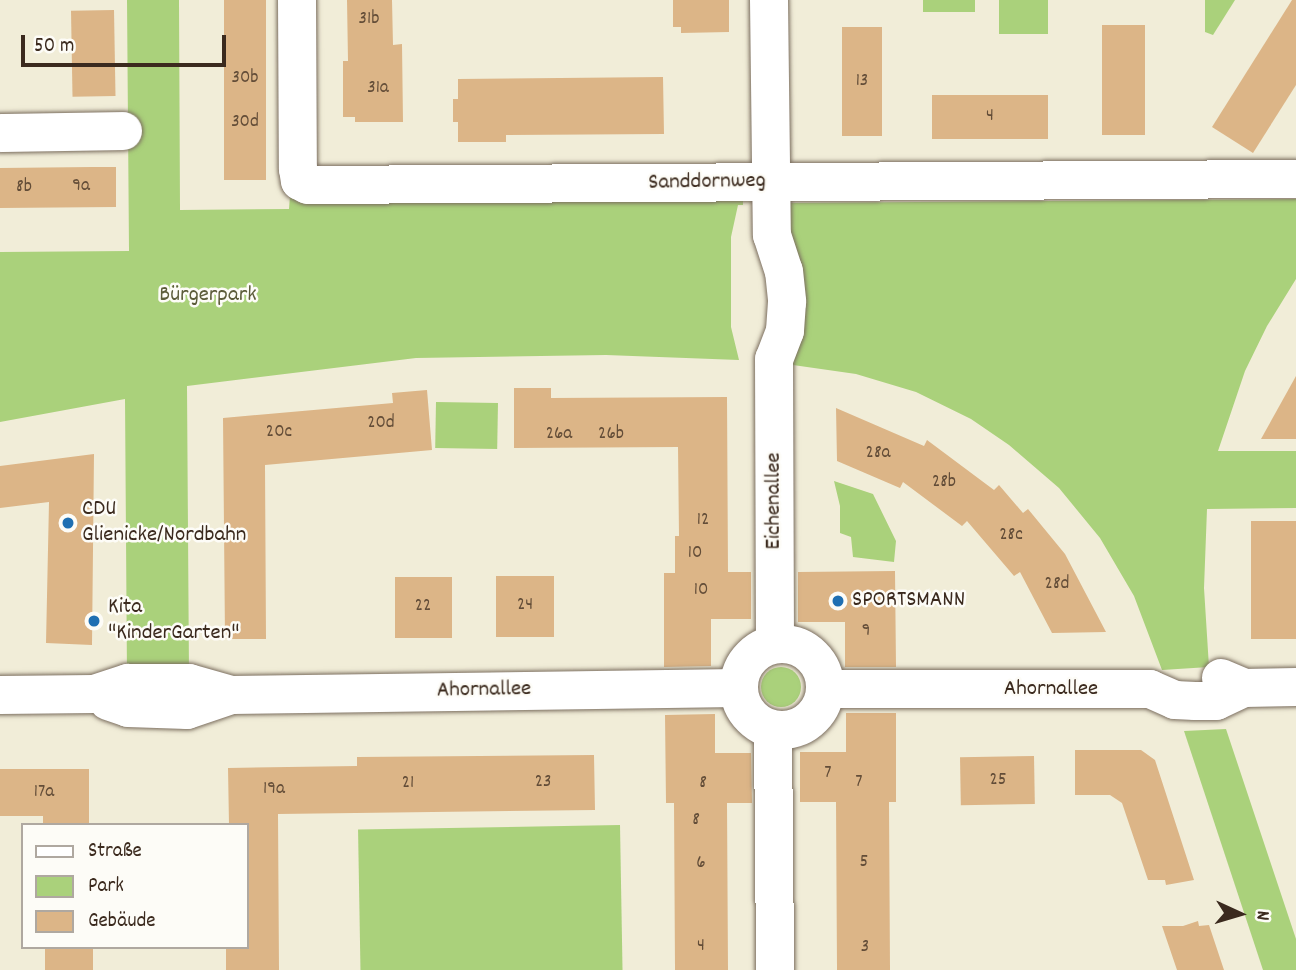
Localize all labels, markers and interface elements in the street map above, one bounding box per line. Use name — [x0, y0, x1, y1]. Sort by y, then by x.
house number: 31b — [359, 9, 379, 31]
scale bar — [24, 21, 229, 65]
text: 50 m — [34, 32, 74, 62]
house number: 30b — [231, 68, 259, 90]
house number: 13 — [856, 71, 868, 93]
house number: 31a — [367, 78, 389, 100]
house number: 4 — [986, 106, 994, 128]
house number: 30d — [231, 112, 259, 134]
street label: Sanddornweg — [648, 168, 766, 198]
house number: 9a — [72, 176, 90, 198]
house number: 8b — [16, 177, 32, 199]
park label: Bürgerpark — [159, 282, 257, 310]
house number: 20d — [367, 413, 395, 435]
house number: 20c — [266, 422, 292, 444]
house number: 26a — [546, 424, 572, 446]
house number: 26b — [598, 424, 624, 446]
house number: 28a — [866, 443, 890, 465]
street label: Eichenallee — [761, 452, 789, 550]
house number: 28b — [932, 472, 956, 494]
place label: CDU Glienicke/Nordbahn — [82, 496, 246, 550]
house number: 12 — [697, 510, 709, 532]
marker: CDU Glienicke/Nordbahn — [60, 515, 76, 531]
house number: 28c — [999, 525, 1023, 547]
house number: 10 — [688, 543, 702, 565]
house number: 28d — [1045, 574, 1069, 596]
house number: 10 — [694, 580, 708, 602]
place label: SPORTSMANN — [852, 587, 965, 615]
marker: SPORTSMANN — [830, 593, 846, 609]
place label: Kita "KinderGarten" — [108, 594, 239, 648]
house number: 24 — [517, 595, 533, 617]
house number: 22 — [415, 596, 431, 618]
marker: Kita "KinderGarten" — [86, 613, 102, 629]
house number: 9 — [862, 621, 870, 643]
street label: Ahornallee — [437, 676, 531, 706]
street label: Ahornallee — [1004, 676, 1098, 704]
house number: 7 — [824, 763, 832, 785]
house number: 25 — [989, 770, 1007, 792]
house number: 23 — [535, 772, 551, 794]
house number: 7 — [855, 772, 863, 794]
house number: 21 — [402, 773, 414, 795]
house number: 8 — [699, 773, 707, 795]
house number: 19a — [263, 779, 285, 801]
house number: 17a — [34, 782, 54, 804]
house number: 8 — [692, 810, 700, 832]
legend — [21, 823, 248, 949]
text: Straße — [88, 837, 142, 867]
house number: 5 — [860, 852, 868, 874]
house number: 6 — [696, 853, 706, 875]
text: Park — [88, 872, 124, 902]
north arrow — [1205, 879, 1275, 949]
text: Gebäude — [88, 907, 156, 937]
text: N — [1248, 910, 1275, 921]
house number: 4 — [697, 936, 705, 958]
house number: 3 — [861, 937, 869, 959]

